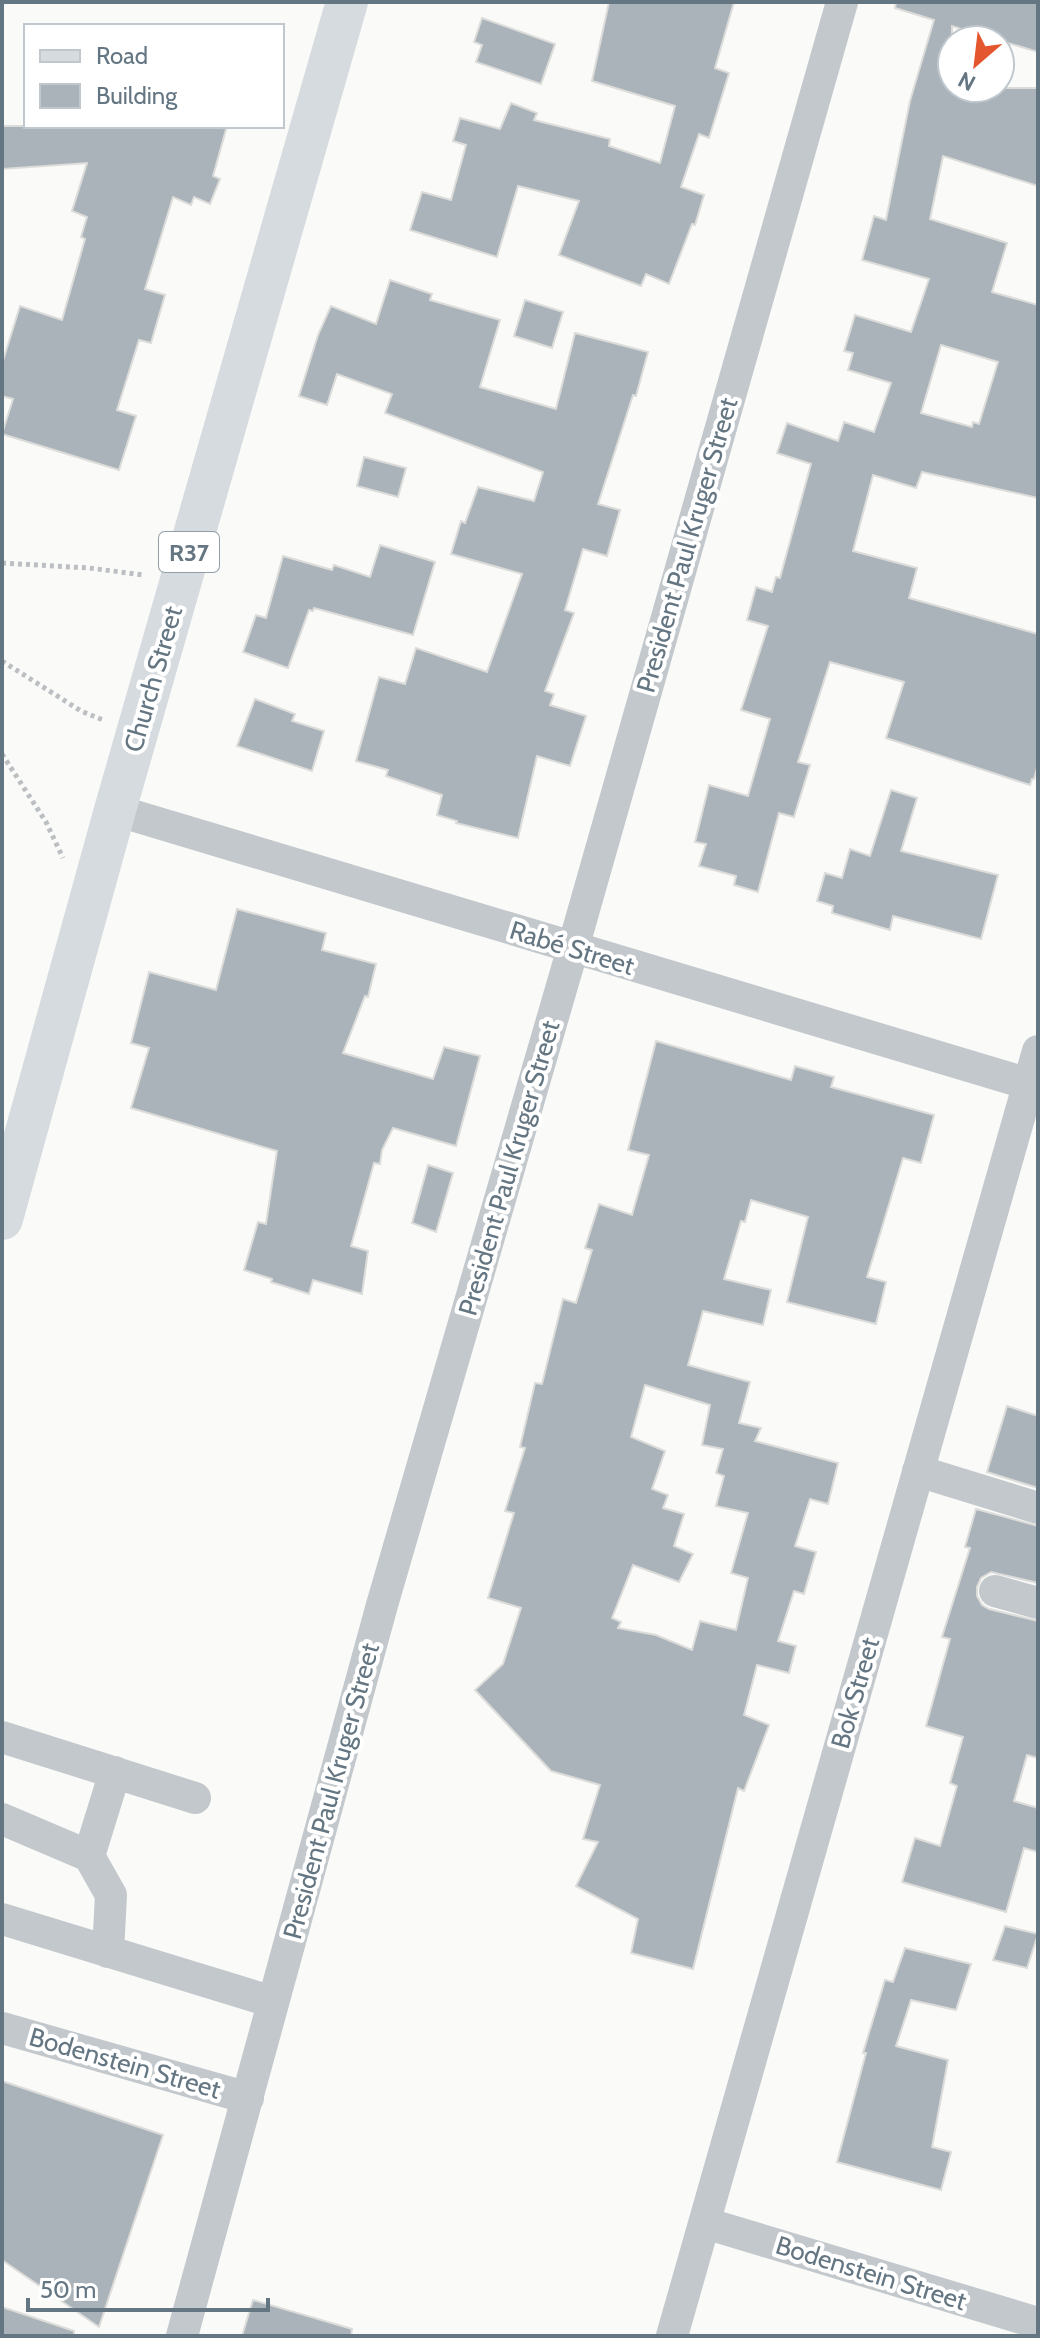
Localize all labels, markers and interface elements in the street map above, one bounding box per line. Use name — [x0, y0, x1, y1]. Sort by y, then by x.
legend — [24, 24, 284, 128]
north arrow — [936, 24, 1016, 104]
text: Road — [96, 41, 148, 70]
text: N — [954, 66, 980, 97]
text: Building — [96, 81, 178, 110]
street label: President Paul Kruger Street — [630, 394, 744, 696]
road number: R37 — [159, 532, 219, 572]
street label: Church Street — [117, 602, 189, 756]
street label: Rabé Street — [506, 914, 638, 982]
street label: President Paul Kruger Street — [452, 1017, 566, 1319]
street label: Bok Street — [824, 1634, 886, 1752]
street label: President Paul Kruger Street — [276, 1639, 386, 1943]
street label: Bodenstein Street — [26, 2020, 225, 2106]
street label: Bodenstein Street — [772, 2229, 970, 2317]
scale bar — [28, 2262, 268, 2312]
text: 50 m — [40, 2275, 96, 2304]

